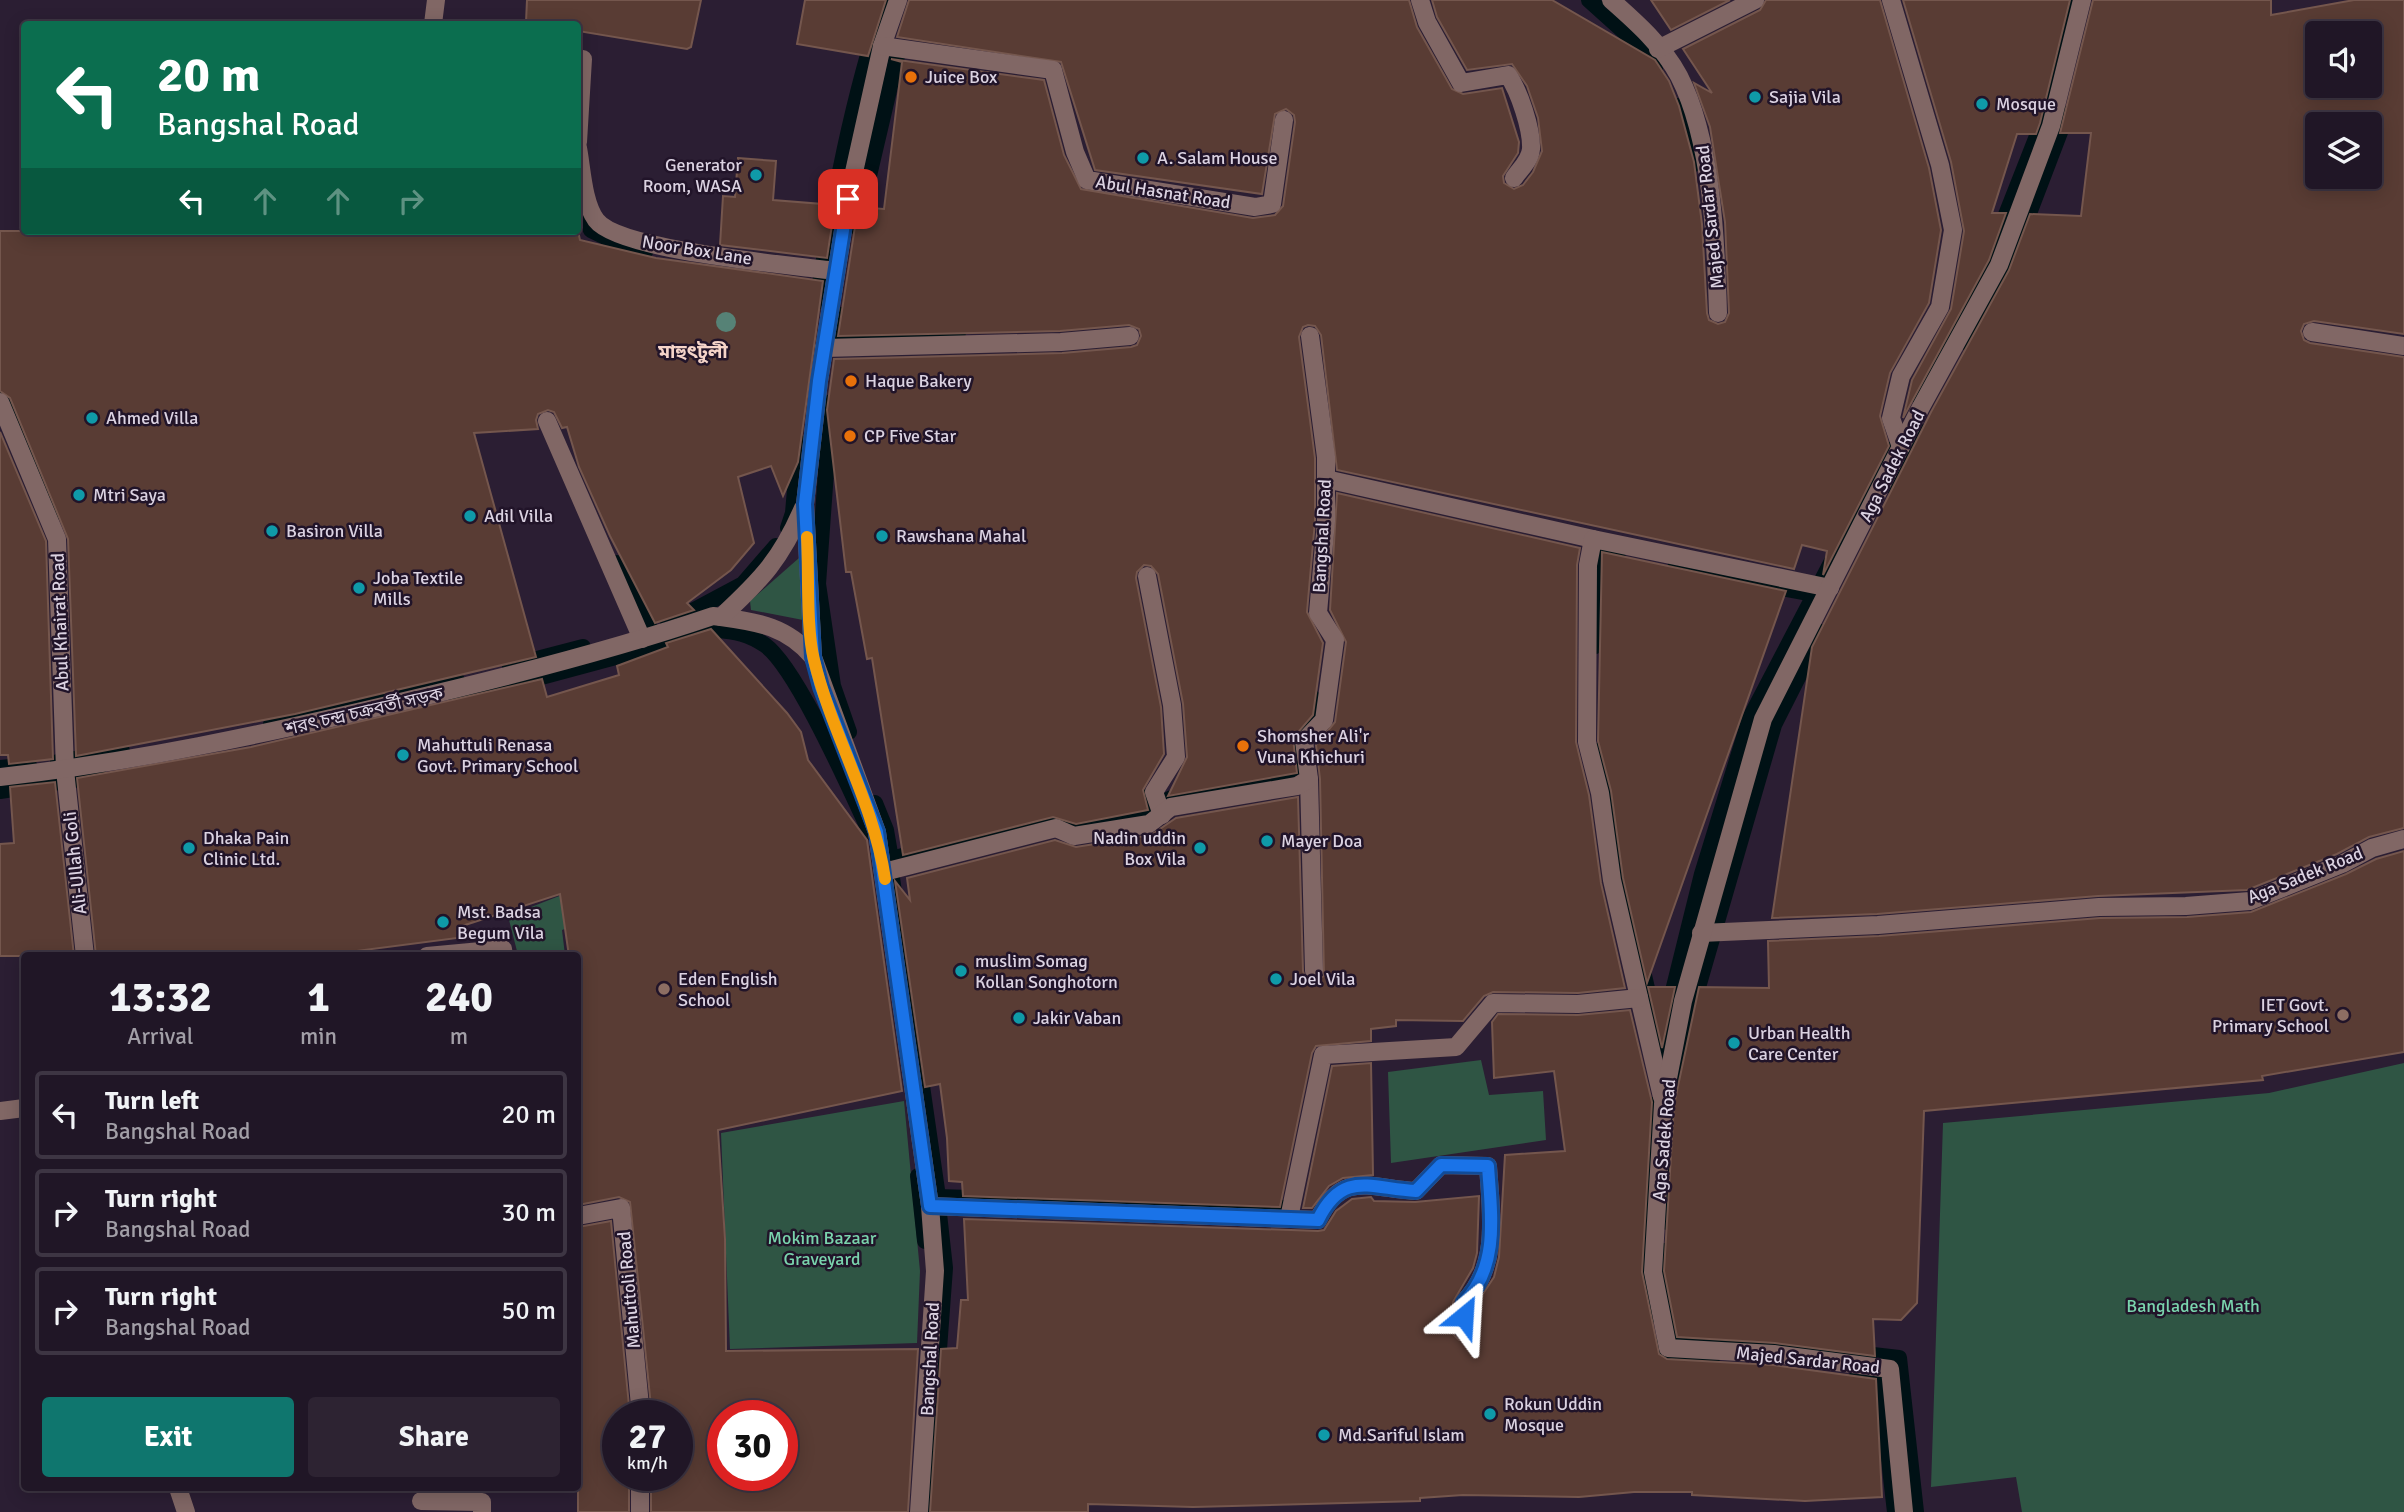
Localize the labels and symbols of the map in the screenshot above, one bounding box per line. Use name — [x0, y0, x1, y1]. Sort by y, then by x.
place label: Juice Box — [925, 66, 998, 88]
marker: Juice Box — [903, 69, 919, 85]
place label: Sajia Vila — [1769, 86, 1841, 108]
marker: Sajia Vila — [1747, 89, 1763, 105]
place label: Mosque — [1996, 93, 2056, 115]
marker: Mosque — [1974, 96, 1990, 112]
street label: Majed Sardar Road — [1692, 144, 1728, 290]
place label: A. Salam House — [1157, 147, 1277, 169]
marker: A. Salam House — [1135, 150, 1151, 166]
place label: Generator Room, WASA — [643, 154, 742, 197]
marker: Generator Room, WASA — [748, 167, 764, 183]
pin — [818, 169, 878, 229]
street label: Abul Hasnat Road — [1094, 170, 1232, 214]
street label: Noor Box Lane — [641, 230, 753, 270]
district label: মাহুৎটুলী — [657, 340, 728, 364]
place label: Haque Bakery — [865, 370, 972, 392]
marker: Haque Bakery — [843, 373, 859, 389]
street label: Aga Sadek Road — [1854, 406, 1930, 526]
place label: Ahmed Villa — [106, 407, 198, 429]
marker: Ahmed Villa — [84, 410, 100, 426]
place label: CP Five Star — [864, 425, 956, 447]
marker: CP Five Star — [842, 428, 858, 444]
street label: Bangshal Road — [1308, 479, 1336, 593]
place label: Mtri Saya — [93, 484, 166, 506]
marker: Mtri Saya — [71, 487, 87, 503]
place label: Adil Villa — [484, 505, 553, 527]
marker: Adil Villa — [462, 508, 478, 524]
place label: Basiron Villa — [286, 520, 383, 542]
marker: Basiron Villa — [264, 523, 280, 539]
place label: Rawshana Mahal — [896, 525, 1026, 547]
marker: Rawshana Mahal — [874, 528, 890, 544]
street label: Abul Khairat Road — [47, 552, 73, 692]
place label: Joba Textile Mills — [373, 567, 463, 610]
marker: Joba Textile Mills — [351, 580, 367, 596]
street label: শরৎ চন্দ্র চক্রবর্তী সড়ক — [282, 681, 446, 740]
place label: Shomsher Ali'r Vuna Khichuri — [1257, 725, 1369, 768]
place label: Mahuttuli Renasa Govt. Primary School — [417, 734, 578, 777]
marker: Shomsher Ali'r Vuna Khichuri — [1235, 738, 1251, 754]
marker: Mahuttuli Renasa Govt. Primary School — [395, 747, 411, 763]
street label: Ali-Ullah Goli — [59, 810, 91, 916]
place label: Dhaka Pain Clinic Ltd. — [203, 827, 289, 870]
place label: Nadin uddin Box Vila — [1093, 827, 1186, 870]
place label: Mayer Doa — [1281, 830, 1362, 852]
marker: Mayer Doa — [1259, 833, 1275, 849]
marker: Dhaka Pain Clinic Ltd. — [181, 840, 197, 856]
marker: Nadin uddin Box Vila — [1192, 840, 1208, 856]
street label: Aga Sadek Road — [2244, 842, 2366, 908]
place label: Mst. Badsa Begum Vila — [457, 901, 544, 944]
marker: Mst. Badsa Begum Vila — [435, 914, 451, 930]
place label: muslim Somag Kollan Songhotorn — [975, 950, 1118, 993]
marker: muslim Somag Kollan Songhotorn — [953, 963, 969, 979]
place label: Eden English School — [678, 968, 778, 1011]
place label: Joel Vila — [1290, 968, 1355, 990]
marker: Joel Vila — [1268, 971, 1284, 987]
marker: Eden English School — [656, 981, 672, 997]
place label: IET Govt. Primary School — [2212, 994, 2329, 1037]
place label: Jakir Vaban — [1033, 1007, 1121, 1029]
marker: IET Govt. Primary School — [2335, 1007, 2351, 1023]
marker: Jakir Vaban — [1011, 1010, 1027, 1026]
place label: Urban Health Care Center — [1748, 1022, 1850, 1065]
marker: Urban Health Care Center — [1726, 1035, 1742, 1051]
street label: Aga Sadek Road — [1648, 1078, 1680, 1202]
park label: Mokim Bazaar Graveyard — [768, 1227, 877, 1270]
street label: Mahuttoli Road — [613, 1230, 645, 1350]
position arrow — [1427, 1279, 1501, 1353]
park label: Bangladesh Math — [2126, 1295, 2260, 1317]
street label: Bangshal Road — [916, 1302, 944, 1416]
street label: Majed Sardar Road — [1735, 1342, 1881, 1378]
place label: Rokun Uddin Mosque — [1504, 1393, 1602, 1436]
speed limit sign: 30 — [707, 1400, 798, 1491]
marker: Rokun Uddin Mosque — [1482, 1406, 1498, 1422]
place label: Md.Sariful Islam — [1338, 1424, 1465, 1446]
marker: Md.Sariful Islam — [1316, 1427, 1332, 1443]

